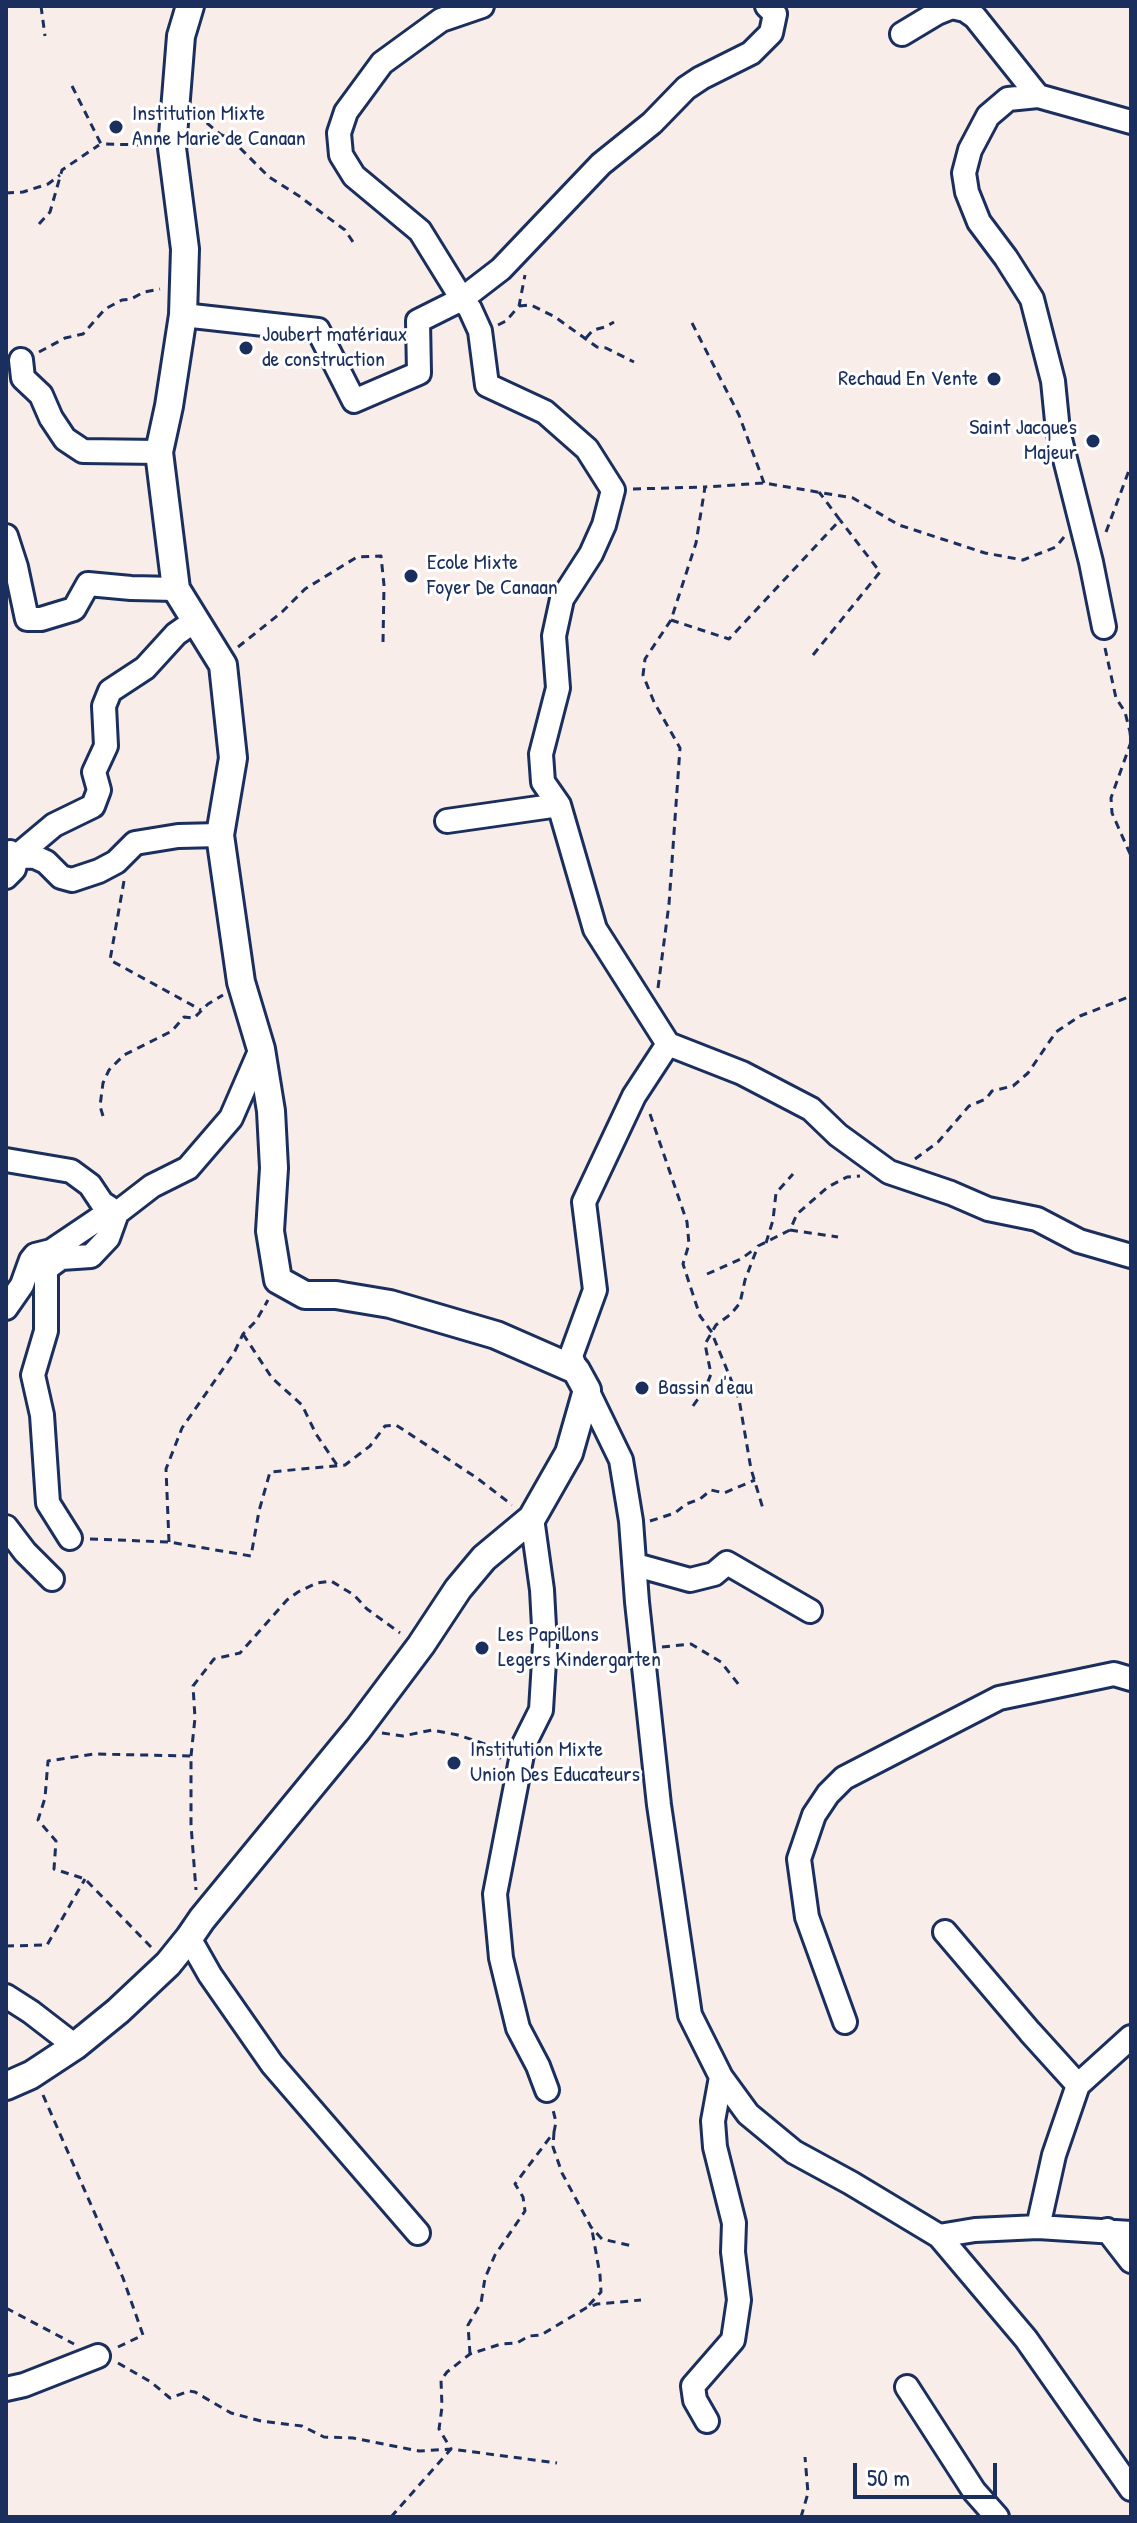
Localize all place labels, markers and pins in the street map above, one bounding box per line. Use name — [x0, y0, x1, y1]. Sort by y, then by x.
place label: Institution Mixte Anne Marie de Canaan — [132, 101, 306, 152]
marker: Institution Mixte Anne Marie de Canaan — [107, 118, 125, 136]
place label: Joubert matériaux de construction — [262, 322, 407, 374]
marker: Joubert matériaux de construction — [237, 339, 255, 357]
place label: Rechaud En Vente — [838, 366, 978, 392]
marker: Rechaud En Vente — [985, 370, 1003, 388]
place label: Saint Jacques Majeur — [969, 415, 1077, 466]
marker: Saint Jacques Majeur — [1084, 432, 1102, 450]
place label: Ecole Mixte Foyer De Canaan — [427, 550, 558, 602]
marker: Ecole Mixte Foyer De Canaan — [402, 567, 420, 585]
place label: Bassin d'eau — [658, 1375, 753, 1401]
marker: Bassin d'eau — [633, 1379, 651, 1397]
place label: Les Papillons Legers Kindergarten — [498, 1622, 661, 1674]
marker: Les Papillons Legers Kindergarten — [473, 1639, 491, 1657]
place label: Institution Mixte Union Des Educateurs — [470, 1737, 640, 1788]
marker: Institution Mixte Union Des Educateurs — [445, 1754, 463, 1772]

